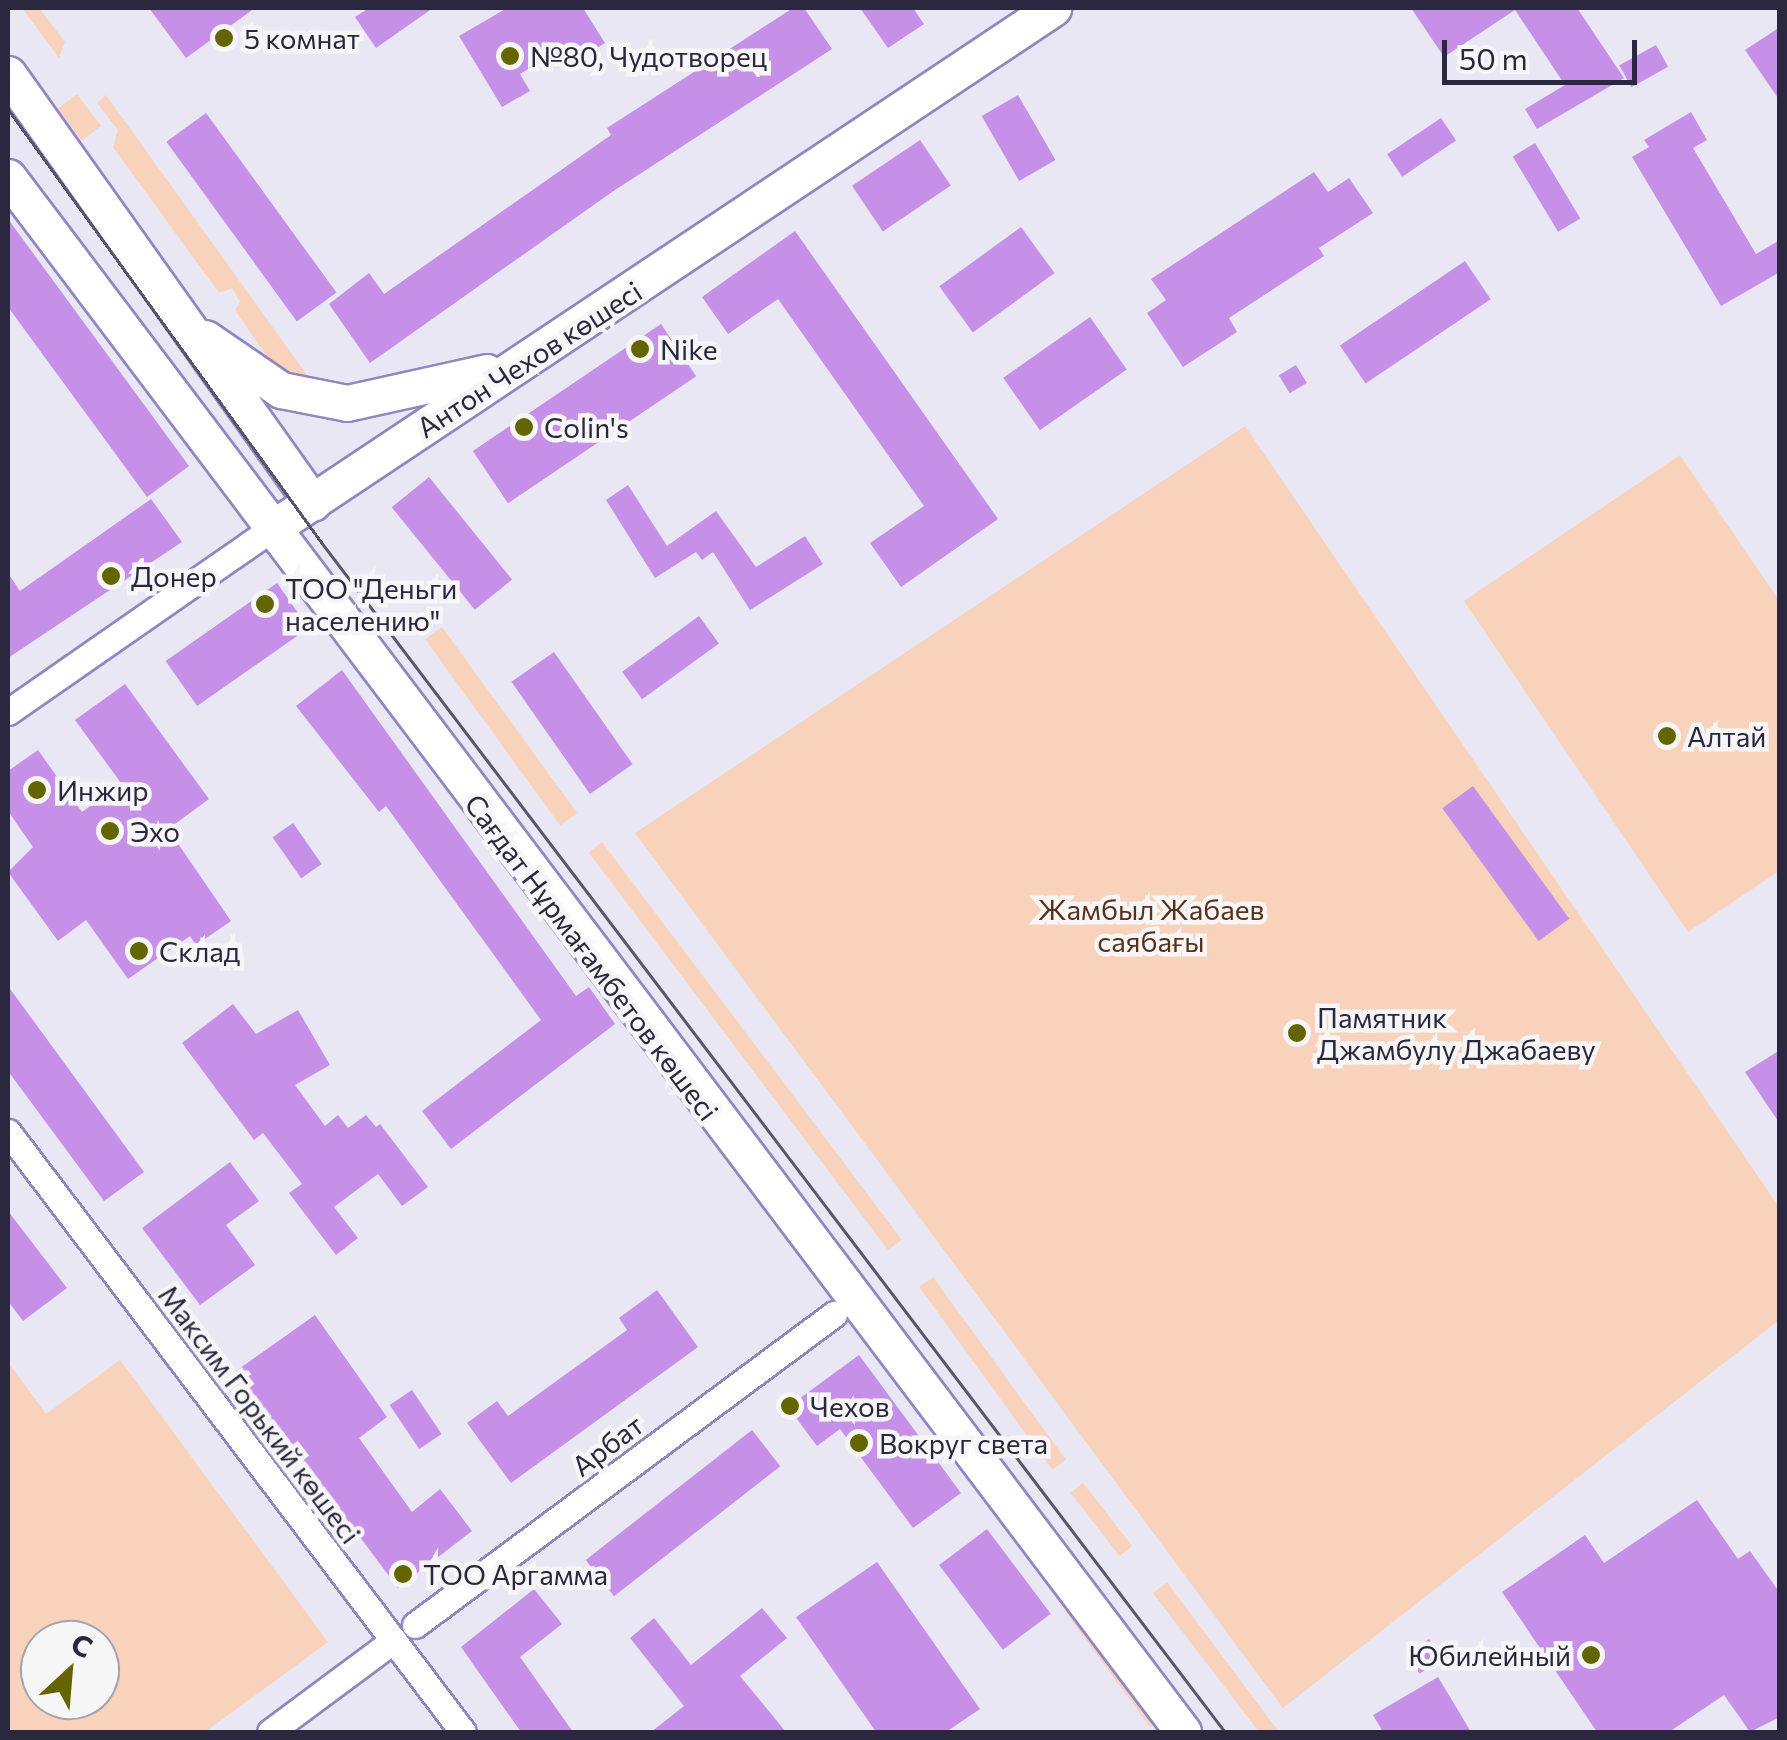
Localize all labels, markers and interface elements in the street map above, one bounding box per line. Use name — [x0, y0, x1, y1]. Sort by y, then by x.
scale bar — [1447, 20, 1642, 82]
place label: 5 комнат — [244, 21, 360, 55]
marker: 5 комнат — [213, 27, 235, 49]
place label: №80, Чудотворец — [530, 39, 767, 73]
text: 50 m — [1459, 39, 1528, 76]
marker: №80, Чудотворец — [499, 45, 521, 67]
street label: Антон Чехов көшесі — [410, 274, 648, 444]
place label: Nike — [660, 332, 718, 366]
marker: Nike — [629, 338, 651, 360]
place label: Colin's — [544, 410, 629, 444]
marker: Colin's — [513, 416, 535, 438]
place label: Донер — [131, 559, 217, 593]
marker: Донер — [100, 565, 122, 587]
place label: ТОО "Деньги населению" — [285, 571, 457, 637]
marker: ТОО "Деньги населению" — [254, 593, 276, 615]
place label: Алтай — [1687, 719, 1766, 753]
marker: Алтай — [1656, 725, 1678, 747]
place label: Инжир — [57, 773, 149, 807]
marker: Инжир — [26, 779, 48, 801]
street label: Сағдат Нұрмағамбетов көшесі — [458, 787, 726, 1127]
place label: Эхо — [130, 814, 180, 848]
marker: Эхо — [99, 820, 121, 842]
park label: Жамбыл Жабаев саябағы — [1038, 892, 1264, 958]
place label: Склад — [159, 934, 240, 968]
marker: Склад — [128, 940, 150, 962]
place label: Памятник Джамбулу Джабаеву — [1317, 1000, 1596, 1066]
marker: Памятник Джамбулу Джабаеву — [1286, 1022, 1308, 1044]
street label: Максим Горький көшесі — [152, 1278, 368, 1550]
place label: Чехов — [810, 1389, 890, 1423]
marker: Чехов — [779, 1395, 801, 1417]
street label: Арбат — [565, 1407, 649, 1483]
place label: Вокруг света — [879, 1426, 1048, 1460]
marker: Вокруг света — [848, 1432, 870, 1454]
place label: ТОО Аргамма — [423, 1557, 608, 1591]
marker: ТОО Аргамма — [392, 1563, 414, 1585]
north arrow — [20, 1620, 120, 1720]
text: С — [66, 1625, 98, 1664]
place label: Юбилейный — [1408, 1638, 1571, 1672]
marker: Юбилейный — [1580, 1644, 1602, 1666]

